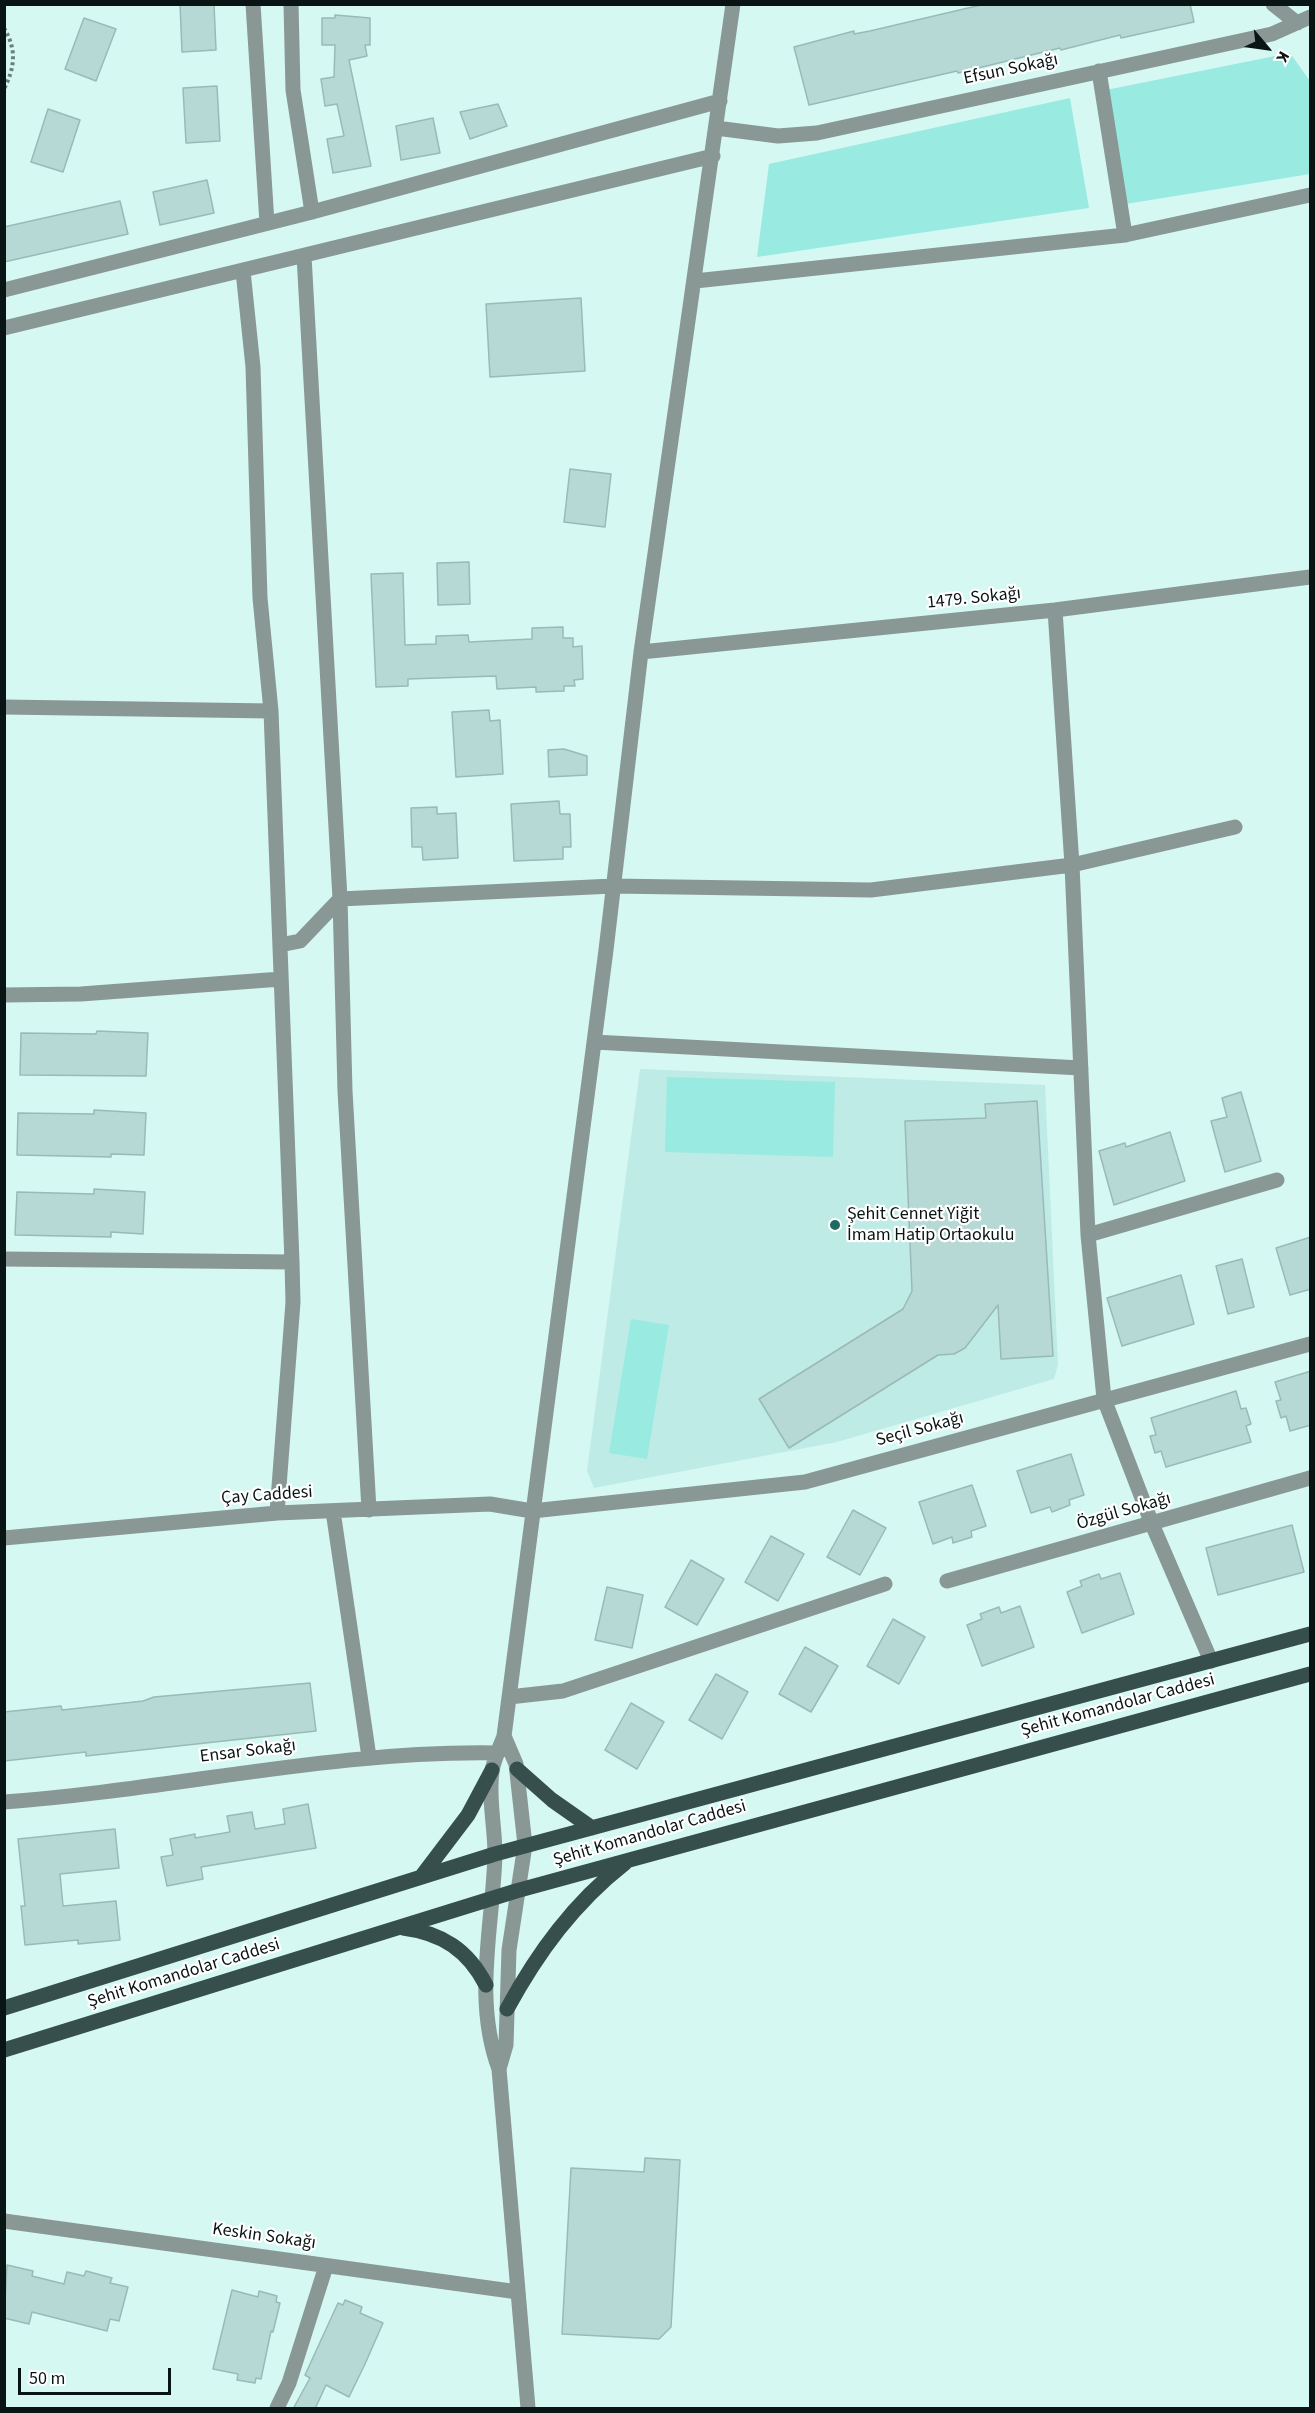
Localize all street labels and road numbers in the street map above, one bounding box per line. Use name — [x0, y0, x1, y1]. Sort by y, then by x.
street label: Efsun Sokağı — [962, 49, 1060, 91]
street label: 1479. Sokağı — [926, 583, 1022, 615]
street label: Seçil Sokağı — [874, 1408, 966, 1452]
street label: Çay Caddesi — [221, 1482, 313, 1510]
street label: Özgül Sokağı — [1074, 1488, 1174, 1536]
street label: Şehit Komandolar Caddesi — [1019, 1670, 1217, 1742]
street label: Ensar Sokağı — [199, 1735, 297, 1769]
street label: Şehit Komandolar Caddesi — [551, 1796, 749, 1872]
street label: Şehit Komandolar Caddesi — [85, 1934, 283, 2014]
street label: Keskin Sokağı — [211, 2219, 317, 2255]

